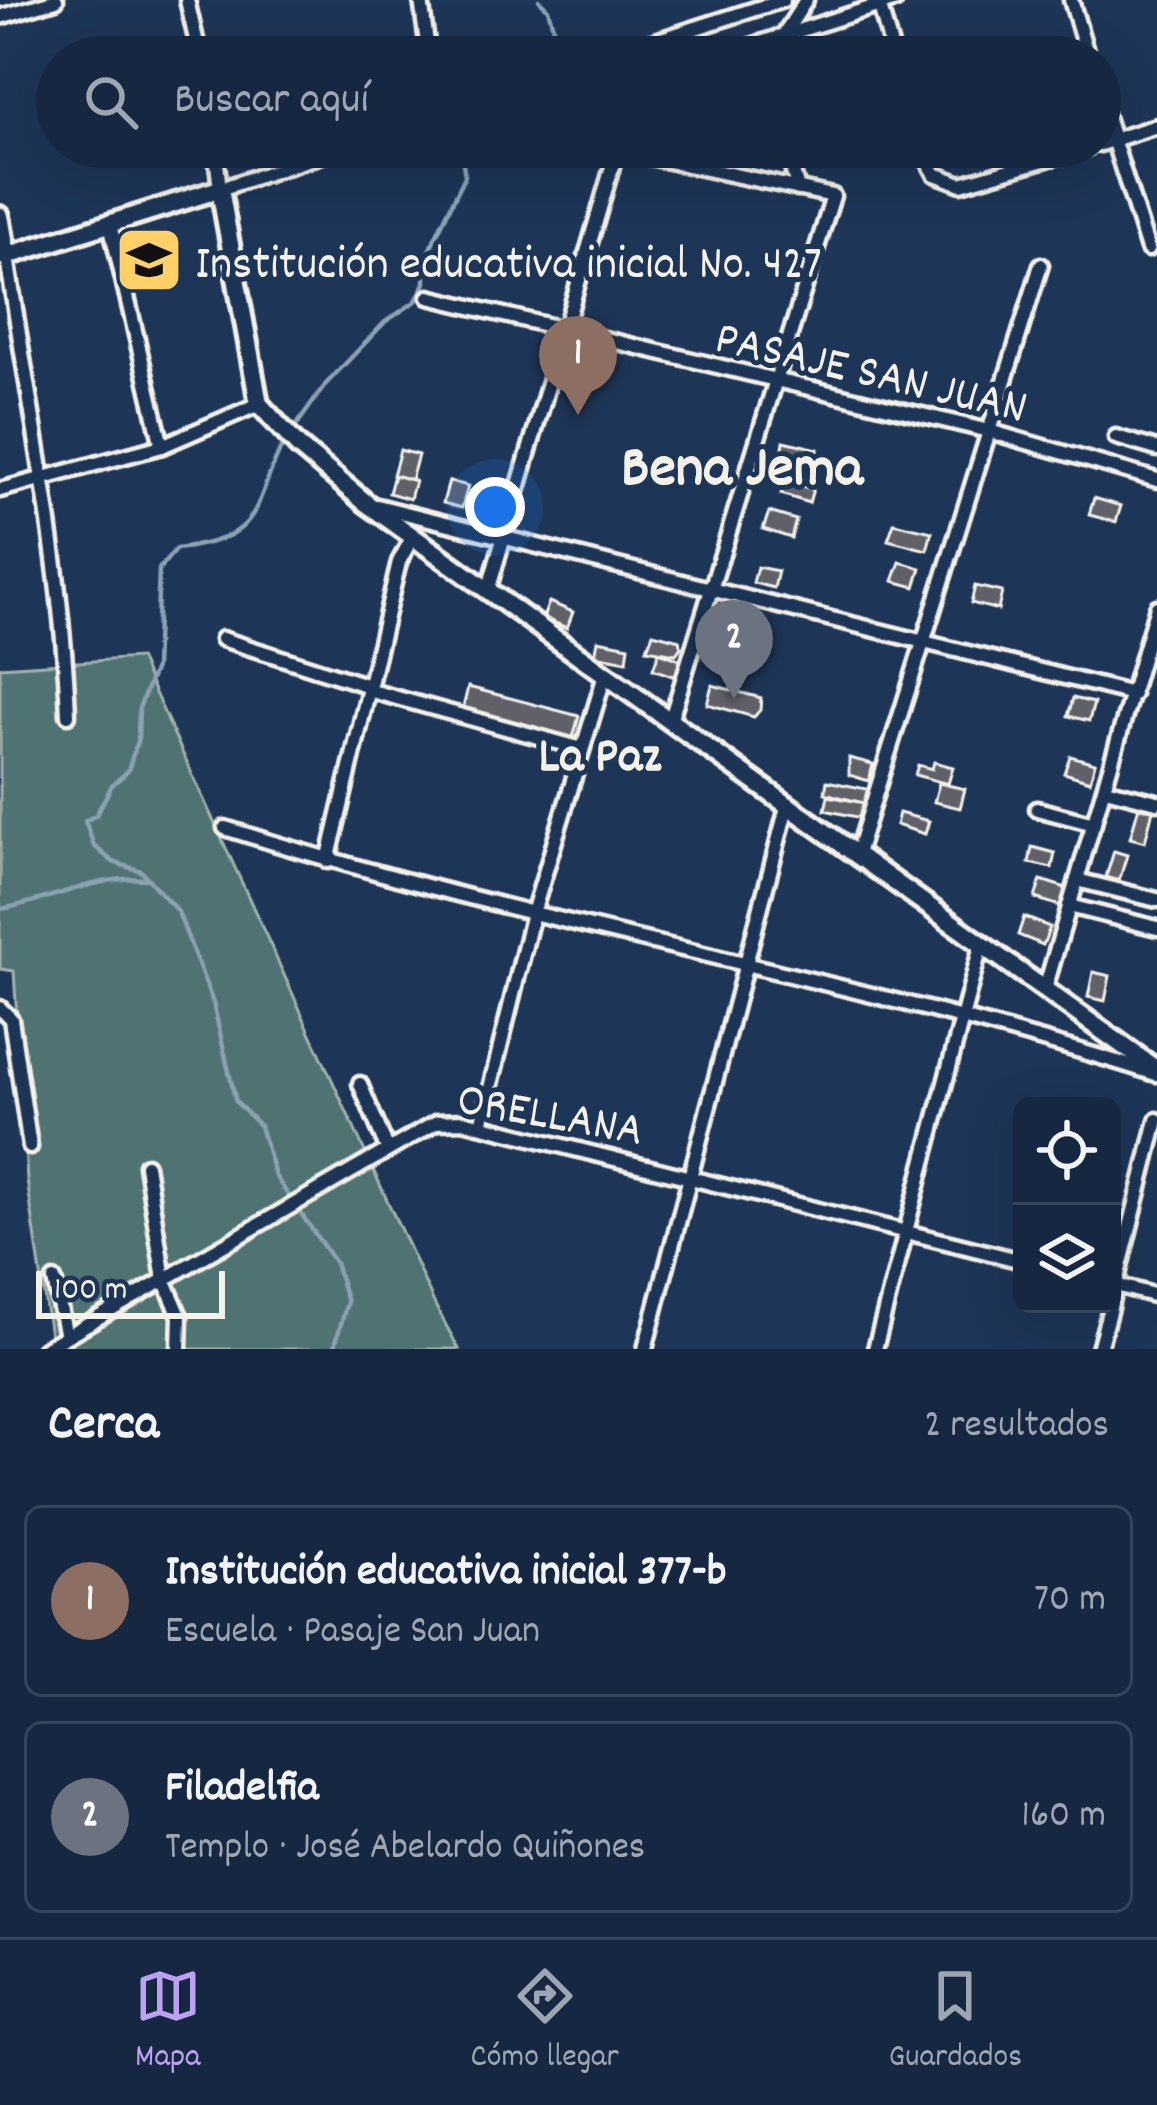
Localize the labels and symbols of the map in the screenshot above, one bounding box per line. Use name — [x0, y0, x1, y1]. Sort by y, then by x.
school or university icon: Institución educativa inicial No. 427 — [114, 225, 184, 295]
place label: Institución educativa inicial No. 427 — [195, 233, 822, 302]
street label: PASAJE SAN JUAN — [708, 307, 1033, 446]
pin: 1 — [539, 316, 617, 415]
district label: Bena Jema — [621, 429, 865, 515]
your location — [465, 477, 525, 537]
pin: 2 — [695, 600, 773, 699]
district label: La Paz — [539, 724, 662, 796]
street label: ORELLANA — [451, 1068, 648, 1169]
scale bar — [36, 1265, 225, 1318]

